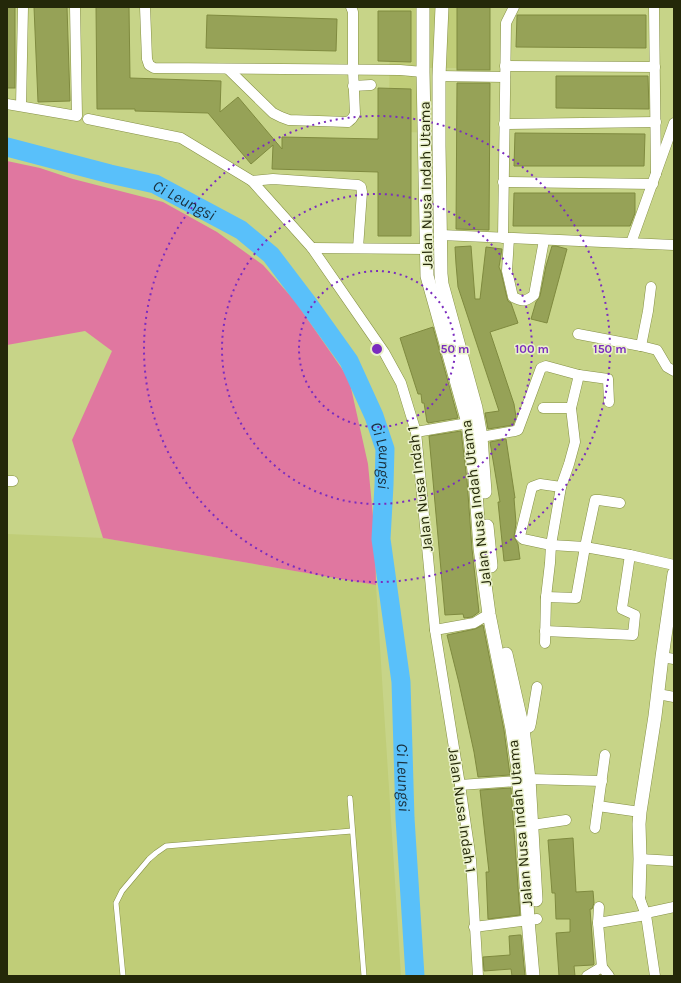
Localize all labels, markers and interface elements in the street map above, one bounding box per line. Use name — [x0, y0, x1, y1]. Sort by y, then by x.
street label: Jalan Nusa Indah Utama — [416, 101, 436, 269]
water label: Ci Leungsi — [150, 176, 219, 225]
centre of rings — [370, 342, 384, 356]
text: 50 m — [441, 342, 470, 356]
text: 100 m — [515, 342, 549, 356]
text: 150 m — [593, 342, 627, 356]
water label: Ci Leungsi — [367, 419, 395, 490]
street label: Jalan Nusa Indah Utama — [457, 419, 495, 587]
street label: Jalan Nusa Indah 1 — [403, 425, 437, 553]
street label: Jalan Nusa Indah Utama — [504, 739, 536, 907]
water label: Ci Leungsi — [393, 743, 414, 812]
street label: Jalan Nusa Indah 1 — [444, 746, 480, 874]

